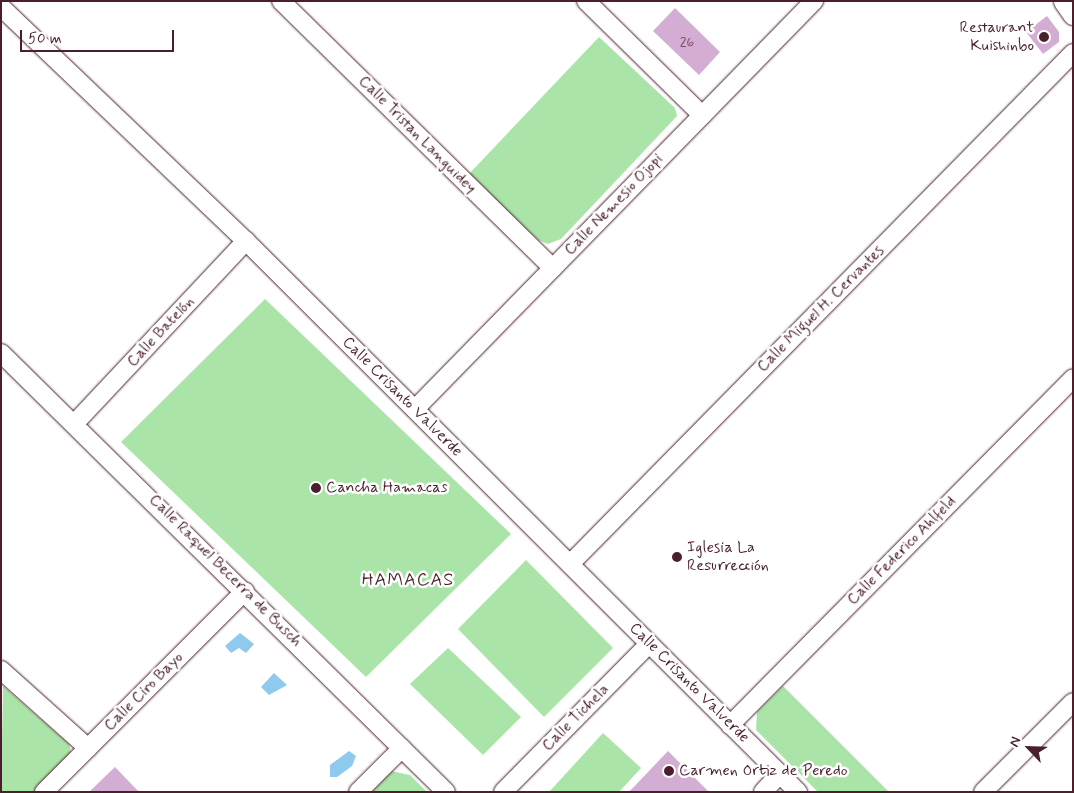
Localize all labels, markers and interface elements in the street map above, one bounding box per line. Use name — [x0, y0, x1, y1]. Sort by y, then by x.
place label: Restaurant Kuishinbo — [960, 18, 1034, 56]
scale bar — [22, 20, 176, 52]
text: 50 m — [28, 29, 62, 49]
marker: Restaurant Kuishinbo — [1038, 31, 1050, 43]
house number: 26 — [680, 34, 694, 50]
street label: Calle Tristan Languidey — [355, 73, 479, 197]
street label: Calle Nemesio Ojopi — [561, 150, 667, 260]
street label: Calle Miguel H. Cervantes — [754, 242, 888, 376]
street label: Calle Batelón — [124, 293, 198, 371]
street label: Calle Crisanto Valverde — [340, 335, 464, 459]
place label: Cancha Hamacas — [326, 478, 448, 498]
marker: Cancha Hamacas — [310, 482, 322, 494]
street label: Calle Raquel Becerra de Busch — [145, 491, 305, 651]
street label: Calle Federico Ahlfeld — [843, 492, 961, 610]
place label: Iglesia La Resurrección — [687, 538, 769, 576]
marker: Iglesia La Resurrección — [671, 551, 683, 563]
district label: HAMACAS — [361, 569, 455, 591]
street label: Calle Crisanto Valverde — [627, 621, 751, 745]
street label: Calle Ciro Bayo — [101, 649, 187, 735]
street label: Calle Tichela — [539, 681, 613, 755]
north arrow — [1004, 723, 1054, 773]
text: N — [1005, 734, 1025, 750]
place label: Carmen Ortiz de Peredo — [679, 761, 846, 781]
marker: Carmen Ortiz de Peredo — [663, 765, 675, 777]

